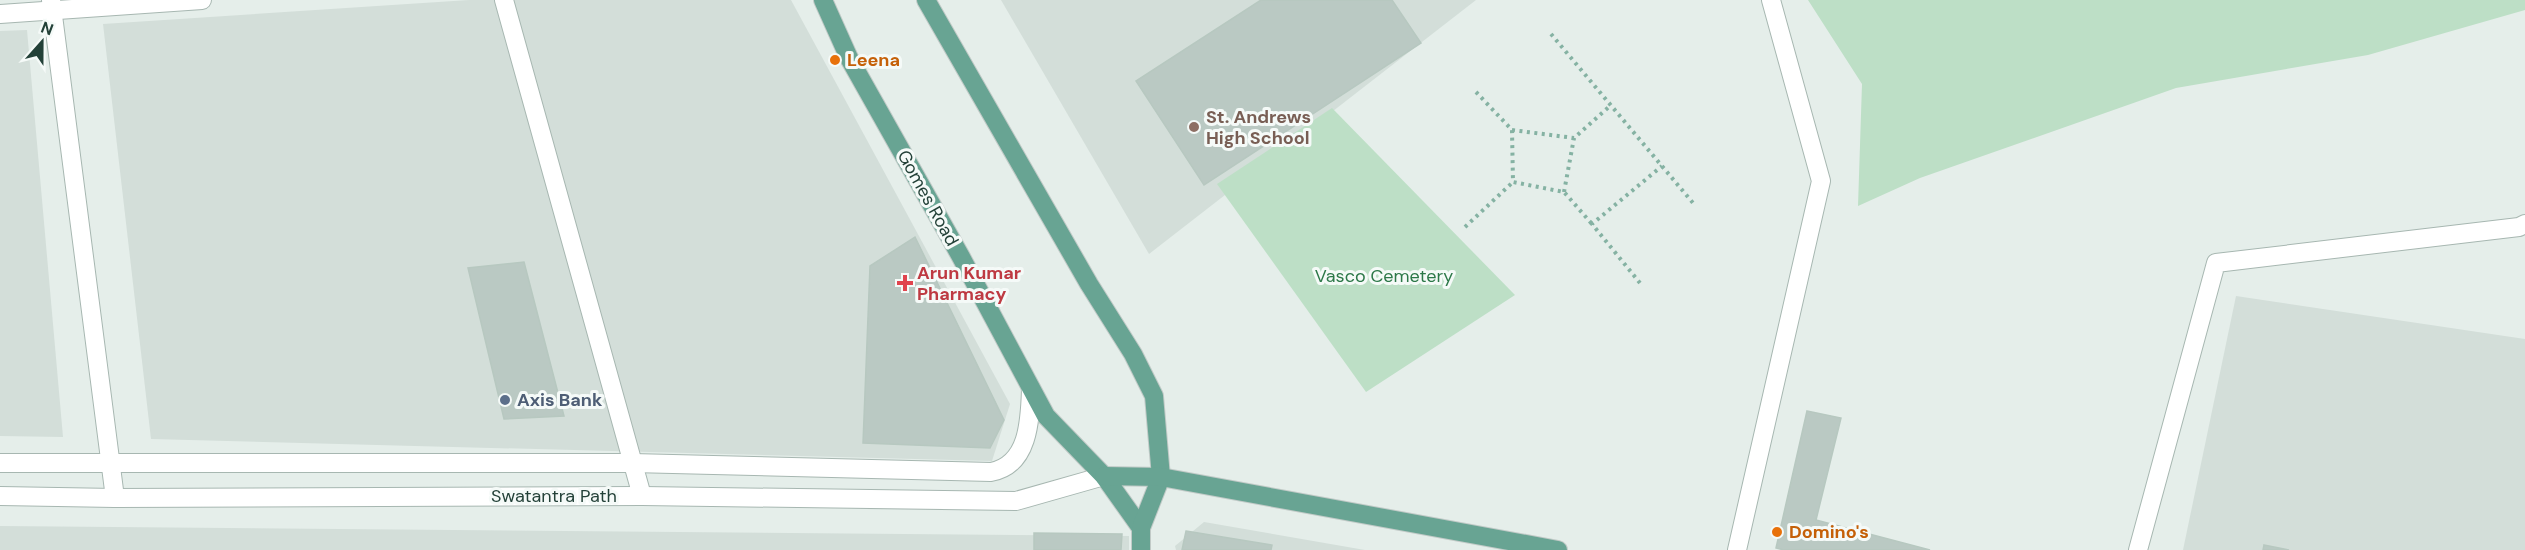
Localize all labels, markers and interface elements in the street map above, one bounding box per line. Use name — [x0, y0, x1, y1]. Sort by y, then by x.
north arrow — [12, 12, 72, 72]
text: N — [38, 17, 56, 40]
place label: Leena — [847, 48, 900, 72]
marker: Leena — [828, 53, 842, 67]
place label: St. Andrews High School — [1206, 105, 1311, 150]
marker: St. Andrews High School — [1187, 120, 1201, 134]
street label: Gomes Road — [892, 146, 964, 250]
place label: Arun Kumar Pharmacy — [917, 261, 1021, 306]
park label: Vasco Cemetery — [1315, 264, 1453, 288]
marker: Arun Kumar Pharmacy — [898, 276, 912, 290]
place label: Axis Bank — [517, 388, 603, 412]
marker: Axis Bank — [498, 393, 512, 407]
street label: Swatantra Path — [491, 484, 617, 508]
place label: Domino's — [1789, 520, 1869, 544]
marker: Domino's — [1770, 525, 1784, 539]

